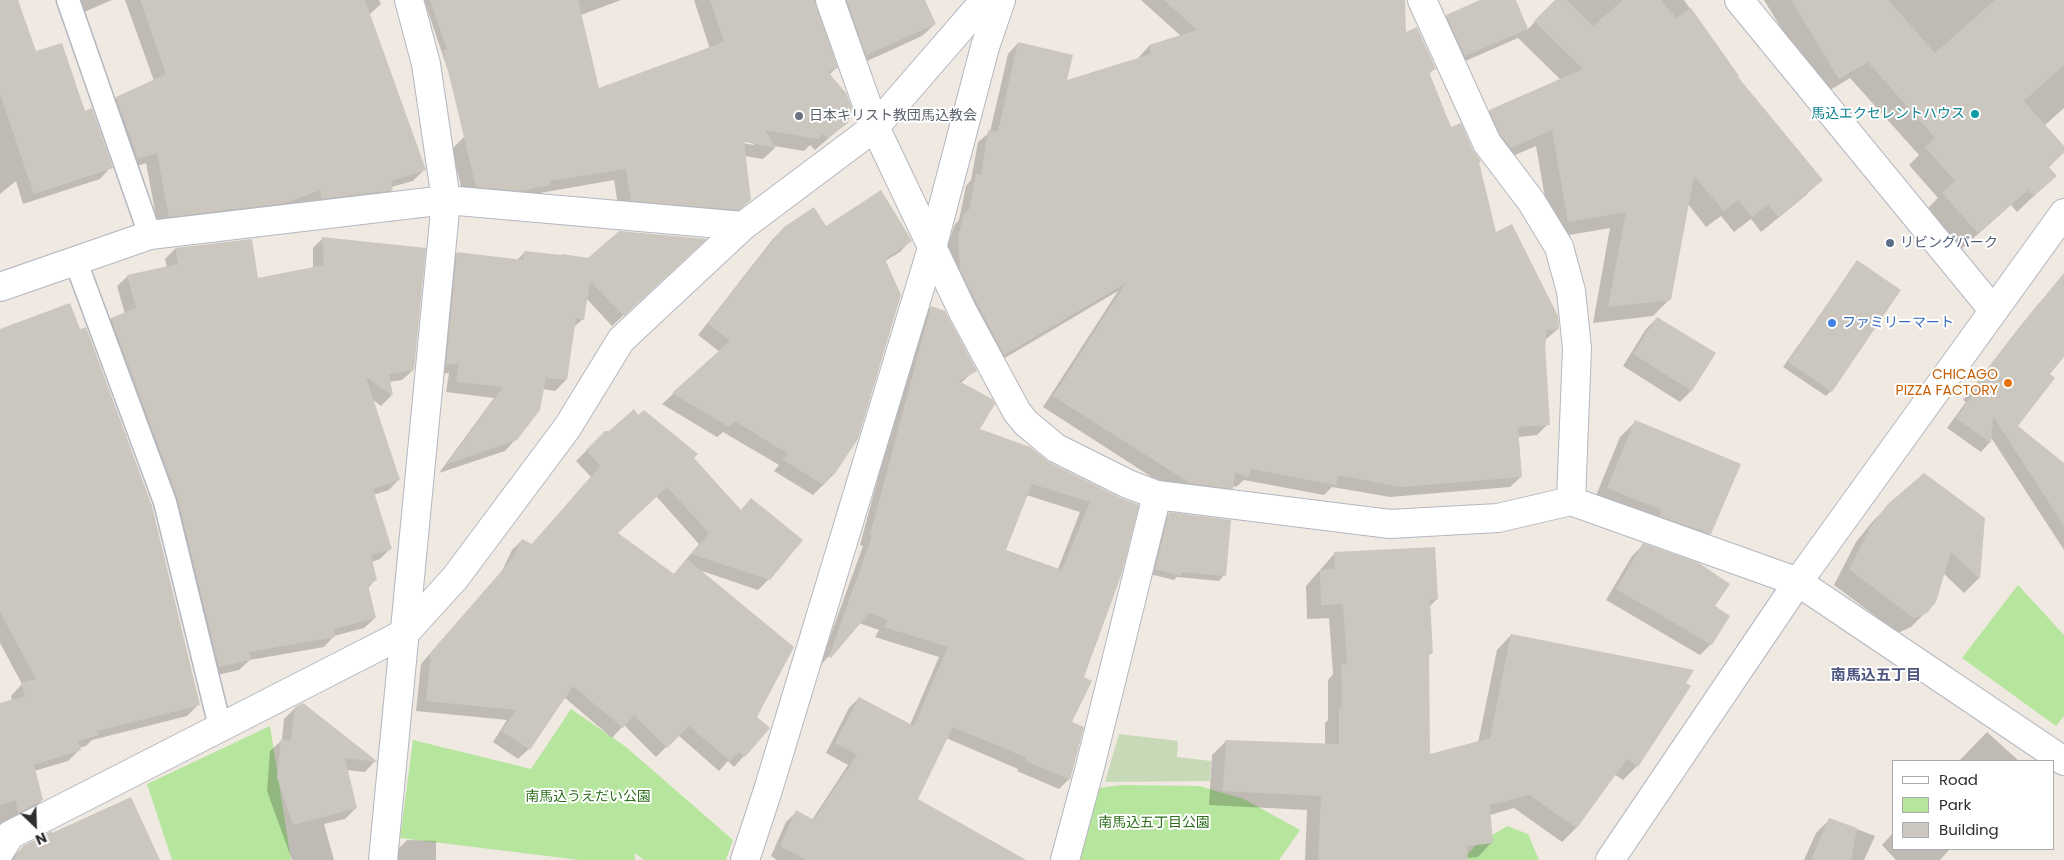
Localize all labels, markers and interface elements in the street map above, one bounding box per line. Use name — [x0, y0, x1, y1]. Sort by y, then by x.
place label: 馬込エクセレントハウス — [1811, 106, 1965, 122]
place label: 日本キリスト教団馬込教会 — [809, 108, 977, 124]
marker: 馬込エクセレントハウス — [1969, 108, 1981, 120]
marker: 日本キリスト教団馬込教会 — [793, 110, 805, 122]
place label: リビングパーク — [1900, 235, 1998, 251]
marker: リビングパーク — [1884, 237, 1896, 249]
place label: ファミリーマート — [1842, 315, 1954, 331]
marker: ファミリーマート — [1826, 317, 1838, 329]
place label: CHICAGO PIZZA FACTORY — [1896, 367, 1998, 400]
marker: CHICAGO PIZZA FACTORY — [2002, 377, 2014, 389]
district label: 南馬込五丁目 — [1831, 667, 1921, 685]
legend — [1892, 760, 2054, 850]
text: Road — [1939, 769, 1978, 790]
park label: 南馬込うえだい公園 — [525, 789, 651, 805]
text: Park — [1939, 794, 1971, 815]
north arrow — [10, 800, 60, 850]
park label: 南馬込五丁目公園 — [1098, 815, 1210, 831]
text: Building — [1939, 819, 1999, 840]
text: N — [32, 827, 50, 850]

